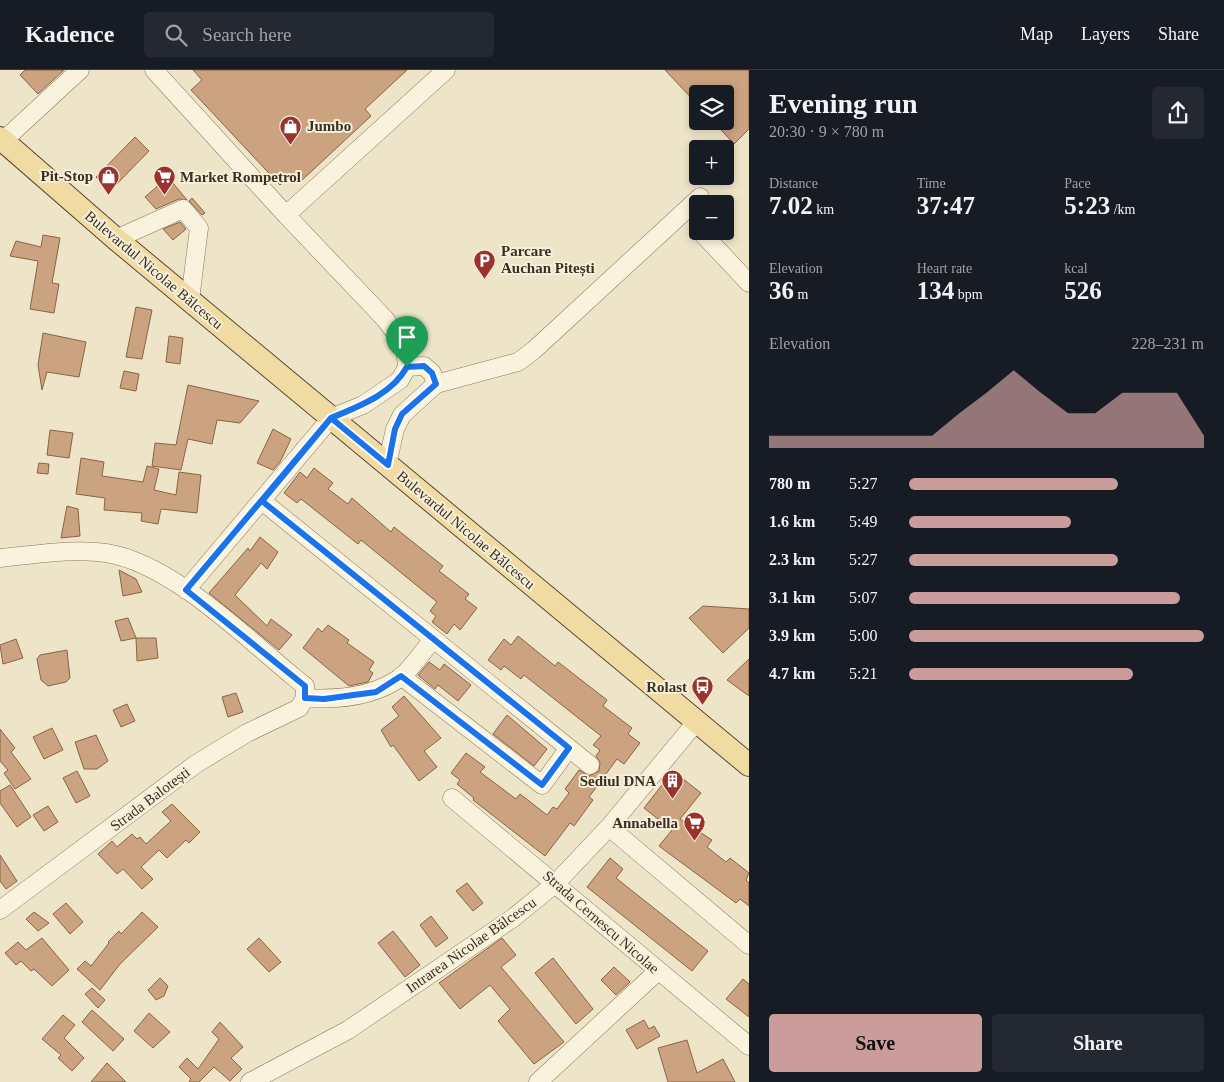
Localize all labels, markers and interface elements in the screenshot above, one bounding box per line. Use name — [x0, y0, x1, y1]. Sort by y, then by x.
search box — [144, 12, 494, 57]
text: Kadence — [25, 21, 114, 47]
icon: search — [162, 21, 190, 49]
text: Search here — [202, 24, 291, 45]
text: Map — [1020, 24, 1053, 44]
text: Layers — [1081, 24, 1130, 44]
text: Share — [1158, 24, 1199, 44]
map controls — [689, 85, 734, 240]
button: layers — [689, 85, 734, 130]
button: share — [1152, 87, 1204, 139]
text: Evening run — [769, 88, 918, 119]
shop icon: Jumbo — [279, 114, 303, 145]
place label: Jumbo — [307, 118, 351, 134]
text: 20:30 · 9 × 780 m — [769, 123, 884, 140]
button: + — [689, 140, 734, 185]
shop icon: Pit-Stop — [97, 164, 121, 195]
supermarket icon: Market Rompetrol — [152, 165, 176, 196]
place label: Pit-Stop — [41, 168, 93, 184]
place label: Market Rompetrol — [180, 169, 301, 185]
text: Distance — [769, 176, 818, 191]
text: Time — [917, 176, 946, 191]
text: Pace — [1064, 176, 1091, 191]
text: 7.02 — [769, 192, 813, 219]
text: 37:47 — [917, 192, 975, 219]
text: 5:23 — [1064, 192, 1110, 219]
button: − — [689, 195, 734, 240]
text: km — [813, 202, 834, 217]
text: /km — [1110, 202, 1135, 217]
street label: Bulevardul Nicolae Bălcescu — [82, 208, 227, 333]
place label: Parcare Auchan Pitești — [501, 243, 595, 277]
parking icon: Parcare Auchan Pitești — [473, 248, 497, 279]
text: Elevation — [769, 261, 823, 276]
text: Heart rate — [917, 261, 972, 276]
text: kcal — [1064, 261, 1088, 276]
text: 36 — [769, 277, 794, 304]
text: 134 — [917, 277, 954, 304]
text: 526 — [1064, 277, 1102, 304]
text: m — [794, 287, 808, 302]
text: bpm — [954, 287, 983, 302]
pin — [386, 316, 428, 367]
icon: arrive — [393, 323, 421, 351]
text: Elevation — [769, 335, 830, 352]
text: 228–231 m — [1132, 335, 1204, 352]
street label: Bulevardul Nicolae Bălcescu — [394, 468, 539, 593]
text: 780 m — [769, 475, 810, 492]
text: 5:27 — [849, 475, 877, 492]
text: 1.6 km — [769, 513, 815, 530]
text: 5:49 — [849, 513, 877, 530]
text: 2.3 km — [769, 551, 815, 568]
text: 5:27 — [849, 551, 877, 568]
text: 3.1 km — [769, 589, 815, 606]
text: 5:07 — [849, 589, 877, 606]
text: 3.9 km — [769, 627, 815, 644]
text: 5:00 — [849, 627, 877, 644]
text: 4.7 km — [769, 665, 815, 682]
text: 5:21 — [849, 665, 877, 682]
bus stop icon: Rolast — [691, 675, 715, 706]
place label: Rolast — [646, 679, 687, 695]
street label: Strada Balotești — [107, 764, 194, 835]
building icon: Sediul DNA — [660, 769, 684, 800]
place label: Sediul DNA — [580, 773, 656, 789]
supermarket icon: Annabella — [682, 811, 706, 842]
place label: Annabella — [612, 815, 678, 831]
street label: Strada Cernescu Nicolae — [540, 867, 662, 977]
street label: Intrarea Nicolae Bălcescu — [403, 894, 539, 996]
button: Save — [769, 1014, 982, 1072]
button: Share — [992, 1014, 1204, 1072]

